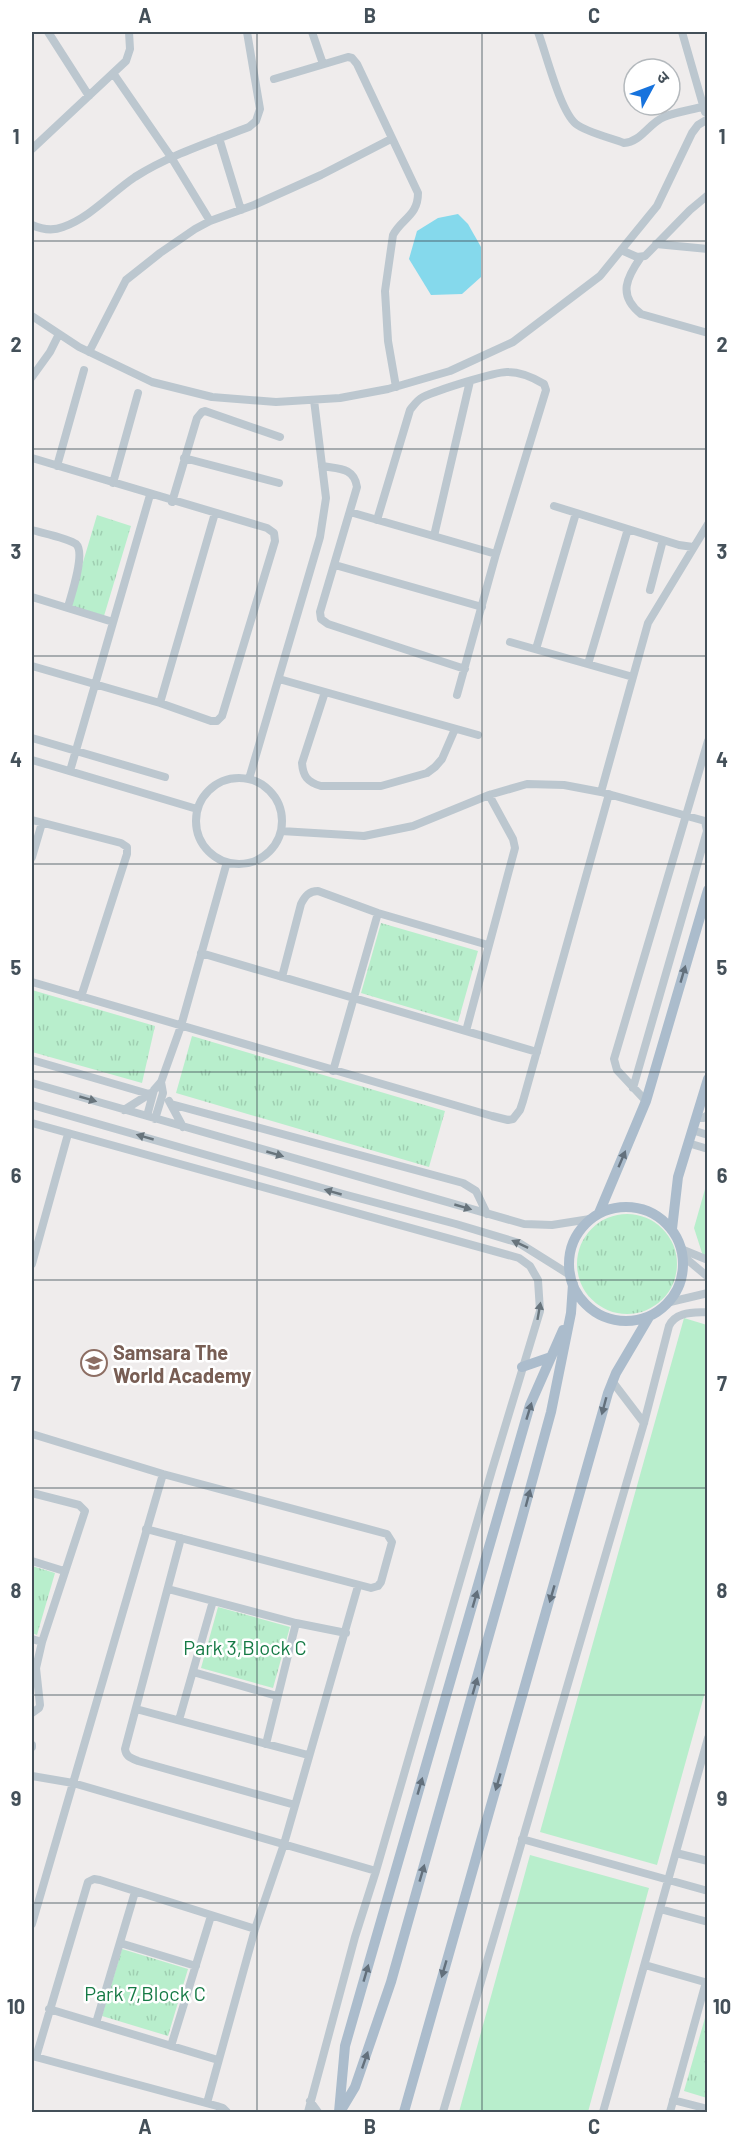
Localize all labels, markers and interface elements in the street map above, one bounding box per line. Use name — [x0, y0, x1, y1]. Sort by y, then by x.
text: A — [138, 3, 152, 27]
text: B — [364, 3, 376, 27]
text: C — [588, 3, 600, 27]
north arrow — [622, 57, 682, 117]
text: उ — [653, 67, 674, 87]
text: 1 — [12, 124, 20, 148]
text: 1 — [718, 124, 726, 148]
text: 2 — [10, 332, 22, 356]
text: 2 — [716, 332, 728, 356]
text: 3 — [11, 539, 21, 563]
text: 3 — [717, 539, 727, 563]
text: 4 — [10, 747, 22, 771]
text: 4 — [716, 747, 728, 771]
text: 5 — [11, 955, 22, 979]
text: 5 — [717, 955, 728, 979]
one-way arrow — [679, 965, 688, 983]
one-way arrow — [79, 1095, 97, 1104]
one-way arrow — [136, 1132, 154, 1142]
one-way arrow — [266, 1150, 284, 1159]
one-way arrow — [617, 1150, 627, 1168]
text: 6 — [11, 1163, 22, 1187]
text: 6 — [717, 1163, 728, 1187]
one-way arrow — [324, 1186, 342, 1196]
one-way arrow — [454, 1203, 472, 1212]
one-way arrow — [512, 1240, 529, 1249]
one-way arrow — [535, 1301, 544, 1320]
place label: Samsara The World Academy — [113, 1340, 251, 1387]
school or university icon: Samsara The World Academy — [79, 1348, 109, 1378]
text: 7 — [11, 1371, 21, 1395]
text: 7 — [717, 1371, 727, 1395]
one-way arrow — [599, 1397, 608, 1415]
one-way arrow — [525, 1402, 534, 1420]
one-way arrow — [523, 1489, 533, 1507]
text: 8 — [11, 1578, 22, 1602]
text: 8 — [717, 1578, 728, 1602]
one-way arrow — [546, 1585, 556, 1603]
one-way arrow — [471, 1590, 480, 1608]
park label: Park 3,Block C — [183, 1635, 307, 1659]
one-way arrow — [471, 1676, 480, 1694]
one-way arrow — [493, 1773, 502, 1791]
one-way arrow — [416, 1777, 425, 1795]
text: 9 — [11, 1786, 21, 1810]
text: 9 — [717, 1786, 727, 1810]
one-way arrow — [418, 1864, 427, 1882]
one-way arrow — [439, 1960, 448, 1978]
one-way arrow — [362, 1964, 371, 1982]
park label: Park 7,Block C — [84, 1981, 206, 2005]
text: 10 — [7, 1994, 25, 2018]
text: 10 — [713, 1994, 731, 2018]
one-way arrow — [360, 2050, 370, 2068]
text: A — [138, 2114, 152, 2138]
text: B — [364, 2114, 376, 2138]
text: C — [588, 2114, 600, 2138]

